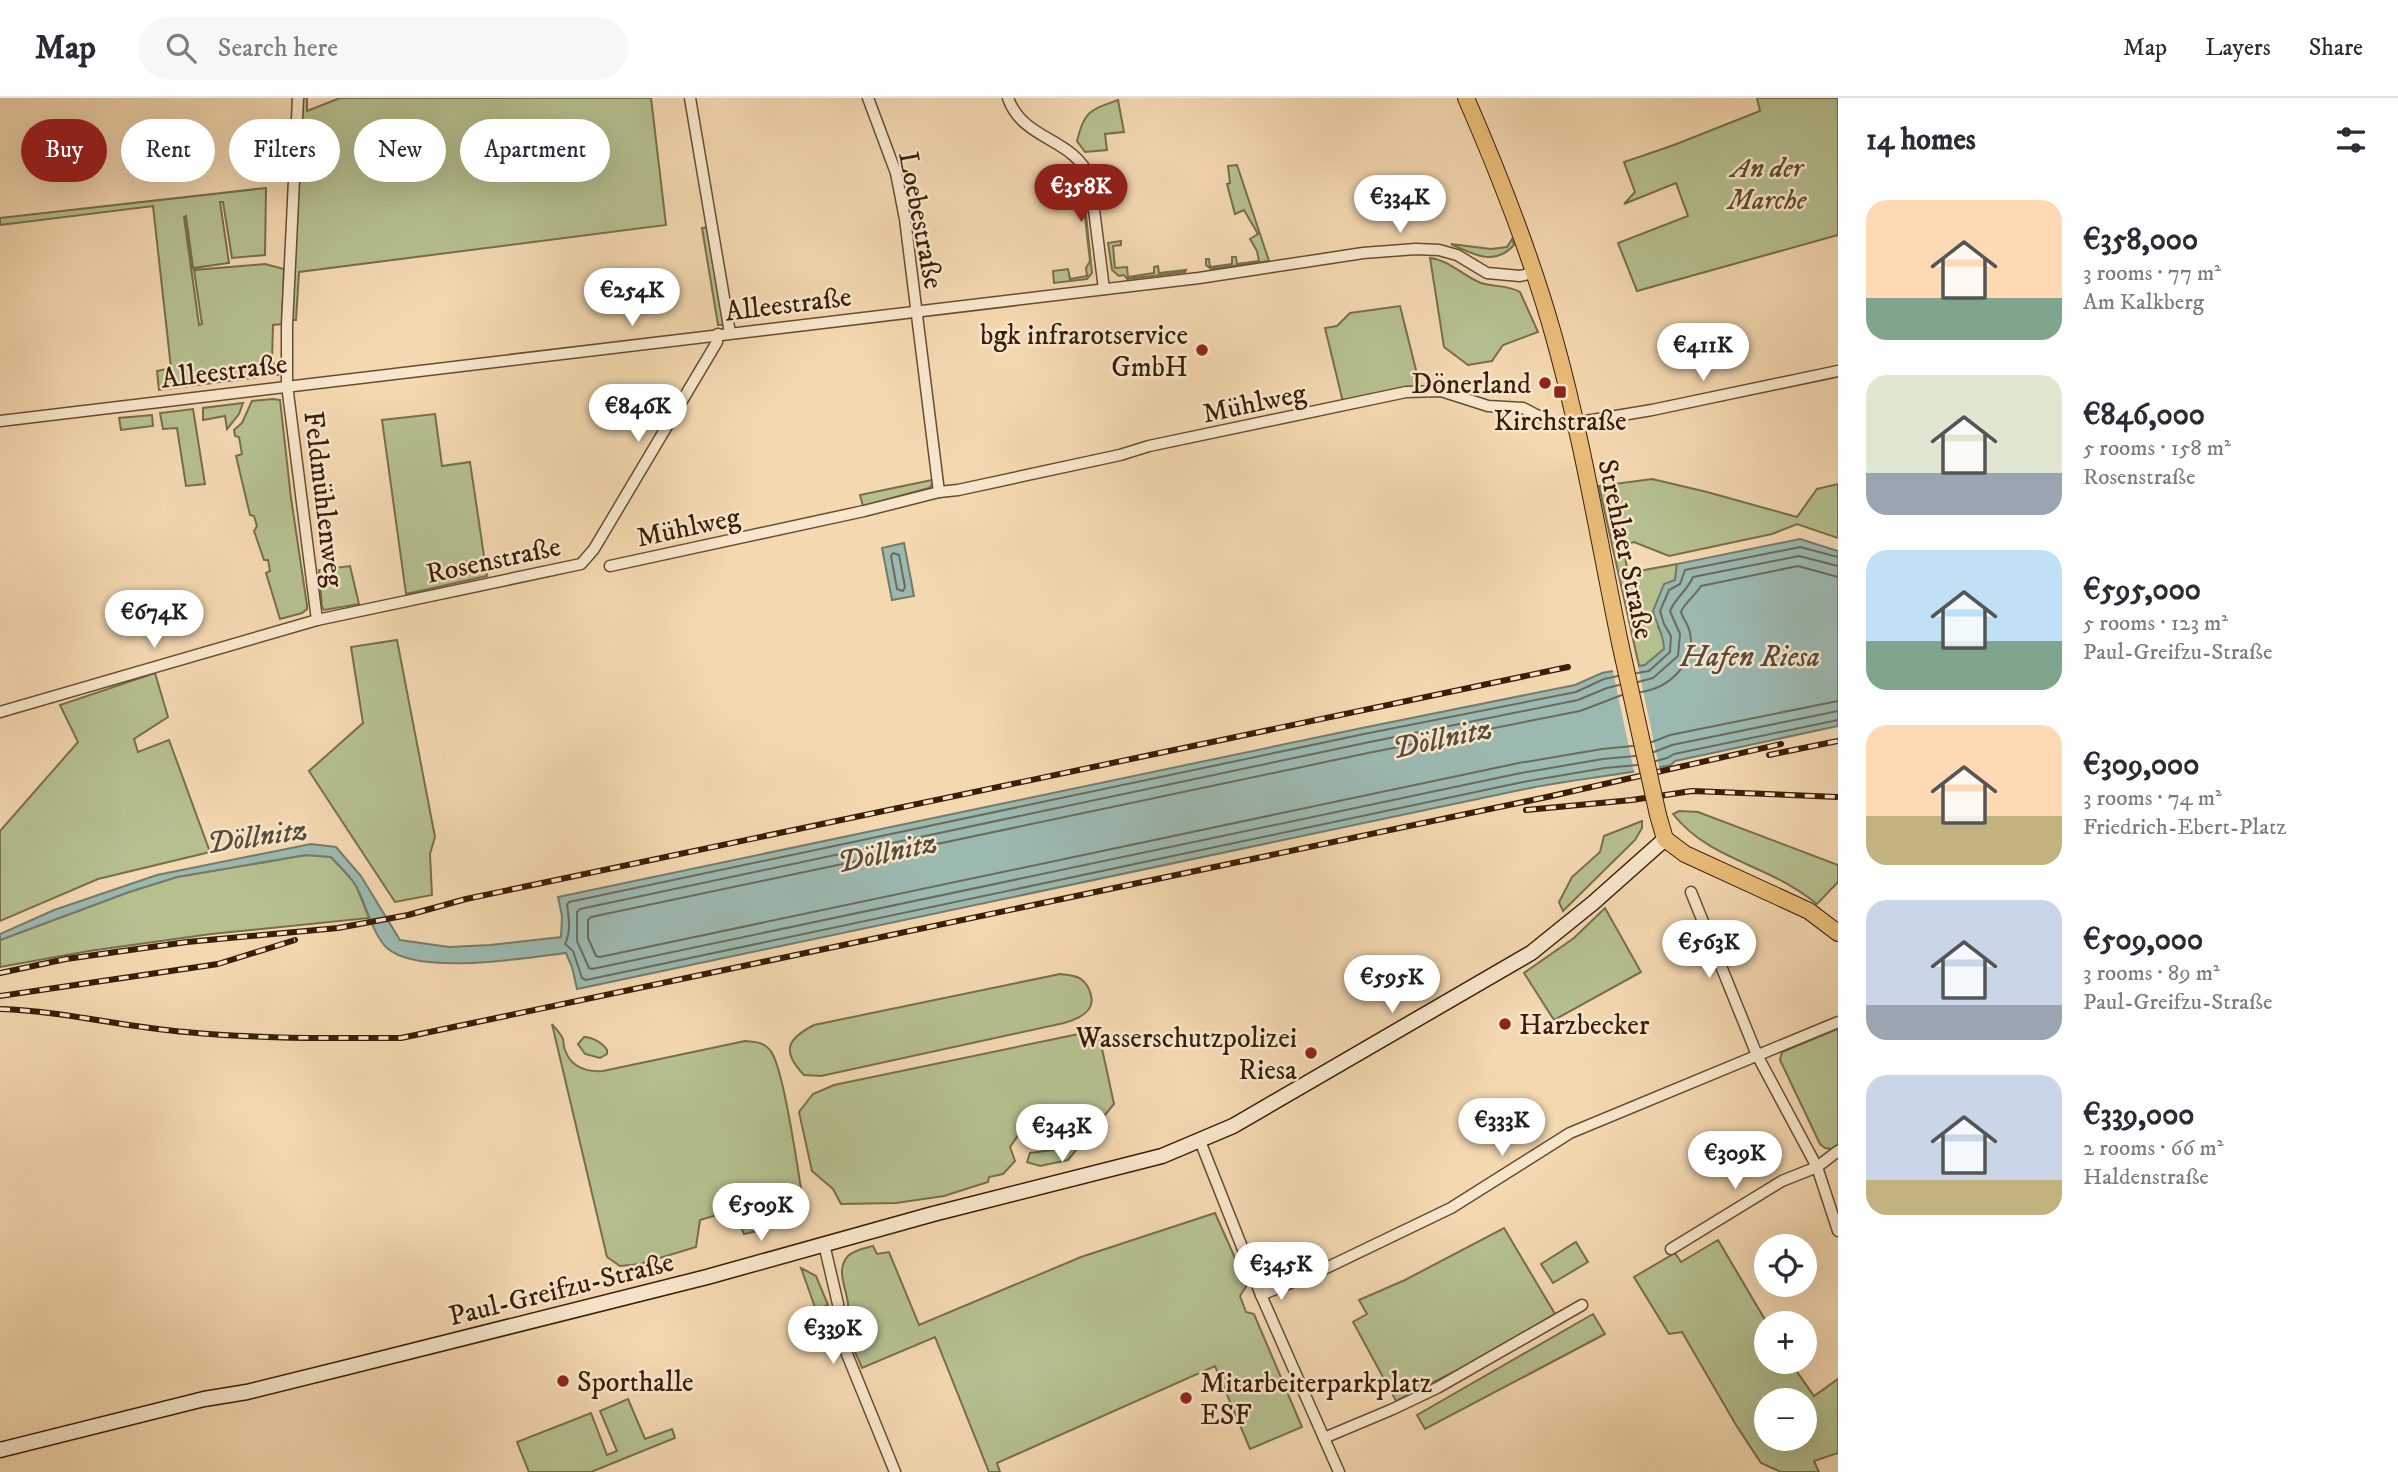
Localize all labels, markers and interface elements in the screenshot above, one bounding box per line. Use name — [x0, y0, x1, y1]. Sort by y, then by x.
search box — [138, 17, 628, 80]
text: Map — [35, 28, 96, 69]
icon: search — [162, 29, 200, 67]
text: Search here — [218, 32, 338, 65]
text: Map — [2123, 33, 2167, 63]
text: Layers — [2205, 33, 2271, 63]
text: Share — [2309, 33, 2363, 63]
chip: Buy — [21, 119, 107, 182]
chip: Rent — [121, 119, 215, 182]
chip: Filters — [229, 119, 340, 182]
chip: New — [354, 119, 446, 182]
chip: Apartment — [460, 119, 610, 182]
icon: filters — [2332, 121, 2370, 159]
text: 14 homes — [1866, 122, 1976, 159]
street label: Loebestraße — [890, 149, 951, 292]
park label: An der Marche — [1726, 151, 1808, 218]
pin: €358K — [1032, 164, 1130, 224]
text: €358K — [1050, 172, 1112, 201]
pin: €334K — [1351, 176, 1449, 235]
text: €334K — [1370, 183, 1430, 212]
text: €358,000 — [2083, 222, 2198, 259]
icon: home — [1922, 228, 2006, 312]
text: 3 rooms · 77 m² — [2083, 259, 2221, 288]
pin: €254K — [583, 268, 681, 328]
text: €254K — [600, 276, 664, 305]
street label: Alleestraße — [723, 279, 853, 330]
text: Am Kalkberg — [2083, 288, 2204, 317]
place label: bgk infrarotservice GmbH — [980, 318, 1188, 385]
pin: €411K — [1654, 324, 1752, 383]
text: €411K — [1673, 331, 1733, 360]
marker: bgk infrarotservice GmbH — [1194, 342, 1210, 358]
street label: Alleestraße — [159, 346, 289, 397]
place label: Dönerland — [1411, 367, 1531, 402]
street label: Mühlweg — [1199, 375, 1310, 431]
marker: Dönerland — [1537, 375, 1553, 391]
pin: €846K — [589, 384, 687, 444]
marker: Kirchstraße — [1552, 384, 1568, 400]
text: €846K — [605, 392, 671, 421]
text: €846,000 — [2083, 397, 2205, 434]
icon: home — [1922, 403, 2006, 487]
place label: Kirchstraße — [1493, 404, 1627, 439]
street label: Feldmühlenweg — [295, 409, 352, 590]
text: 5 rooms · 158 m² — [2083, 434, 2231, 463]
street label: Strehlaer Straße — [1589, 456, 1662, 643]
text: Rosenstraße — [2083, 463, 2195, 492]
street label: Mühlweg — [633, 499, 744, 555]
street label: Rosenstraße — [423, 529, 564, 592]
text: €595,000 — [2083, 572, 2201, 609]
icon: home — [1922, 578, 2006, 662]
pin: €674K — [105, 590, 203, 650]
text: €674K — [121, 598, 187, 627]
text: 5 rooms · 123 m² — [2083, 609, 2228, 638]
text: Paul-Greifzu-Straße — [2083, 638, 2272, 667]
water label: Hafen Riesa — [1679, 639, 1820, 676]
water label: Döllnitz — [1389, 711, 1496, 768]
text: €309,000 — [2083, 747, 2199, 784]
icon: home — [1922, 753, 2006, 837]
text: 3 rooms · 74 m² — [2083, 784, 2222, 813]
water label: Döllnitz — [204, 812, 310, 863]
text: Friedrich-Ebert-Platz — [2083, 813, 2286, 842]
water label: Döllnitz — [834, 825, 941, 882]
pin: €563K — [1660, 920, 1758, 980]
text: €509,000 — [2083, 922, 2203, 959]
text: €563K — [1678, 928, 1740, 957]
icon: home — [1922, 928, 2006, 1012]
pin: €595K — [1343, 956, 1441, 1015]
text: 3 rooms · 89 m² — [2083, 959, 2220, 988]
text: €595K — [1360, 963, 1424, 992]
text: Paul-Greifzu-Straße — [2083, 988, 2272, 1017]
place label: Harzbecker — [1519, 1008, 1650, 1043]
marker: Harzbecker — [1497, 1016, 1513, 1032]
place label: Wasserschutzpolizei Riesa — [1075, 1021, 1297, 1088]
marker: Wasserschutzpolizei Riesa — [1303, 1045, 1319, 1061]
text: €339,000 — [2083, 1097, 2194, 1134]
pin: €333K — [1453, 1098, 1551, 1158]
icon: home — [1922, 1103, 2006, 1187]
pin: €343K — [1013, 1104, 1111, 1164]
text: €333K — [1474, 1106, 1530, 1135]
text: €343K — [1032, 1112, 1092, 1141]
pin: €309K — [1686, 1132, 1784, 1191]
text: 2 rooms · 66 m² — [2083, 1134, 2223, 1163]
text: €309K — [1704, 1139, 1766, 1168]
text: Haldenstraße — [2083, 1163, 2209, 1192]
pin: €509K — [712, 1184, 810, 1243]
text: €509K — [729, 1191, 793, 1220]
map controls — [1754, 1234, 1817, 1451]
button: locate — [1754, 1234, 1817, 1297]
pin: €345K — [1232, 1242, 1330, 1302]
street label: Paul-Greifzu-Straße — [445, 1245, 678, 1334]
text: €345K — [1250, 1250, 1312, 1279]
pin: €339K — [784, 1306, 882, 1366]
button: + — [1754, 1311, 1817, 1374]
text: €339K — [804, 1314, 862, 1343]
place label: Sporthalle — [577, 1365, 694, 1400]
place label: Mitarbeiterparkplatz ESF — [1200, 1366, 1432, 1433]
marker: Sporthalle — [555, 1373, 571, 1389]
button: − — [1754, 1388, 1817, 1451]
marker: Mitarbeiterparkplatz ESF — [1178, 1390, 1194, 1406]

